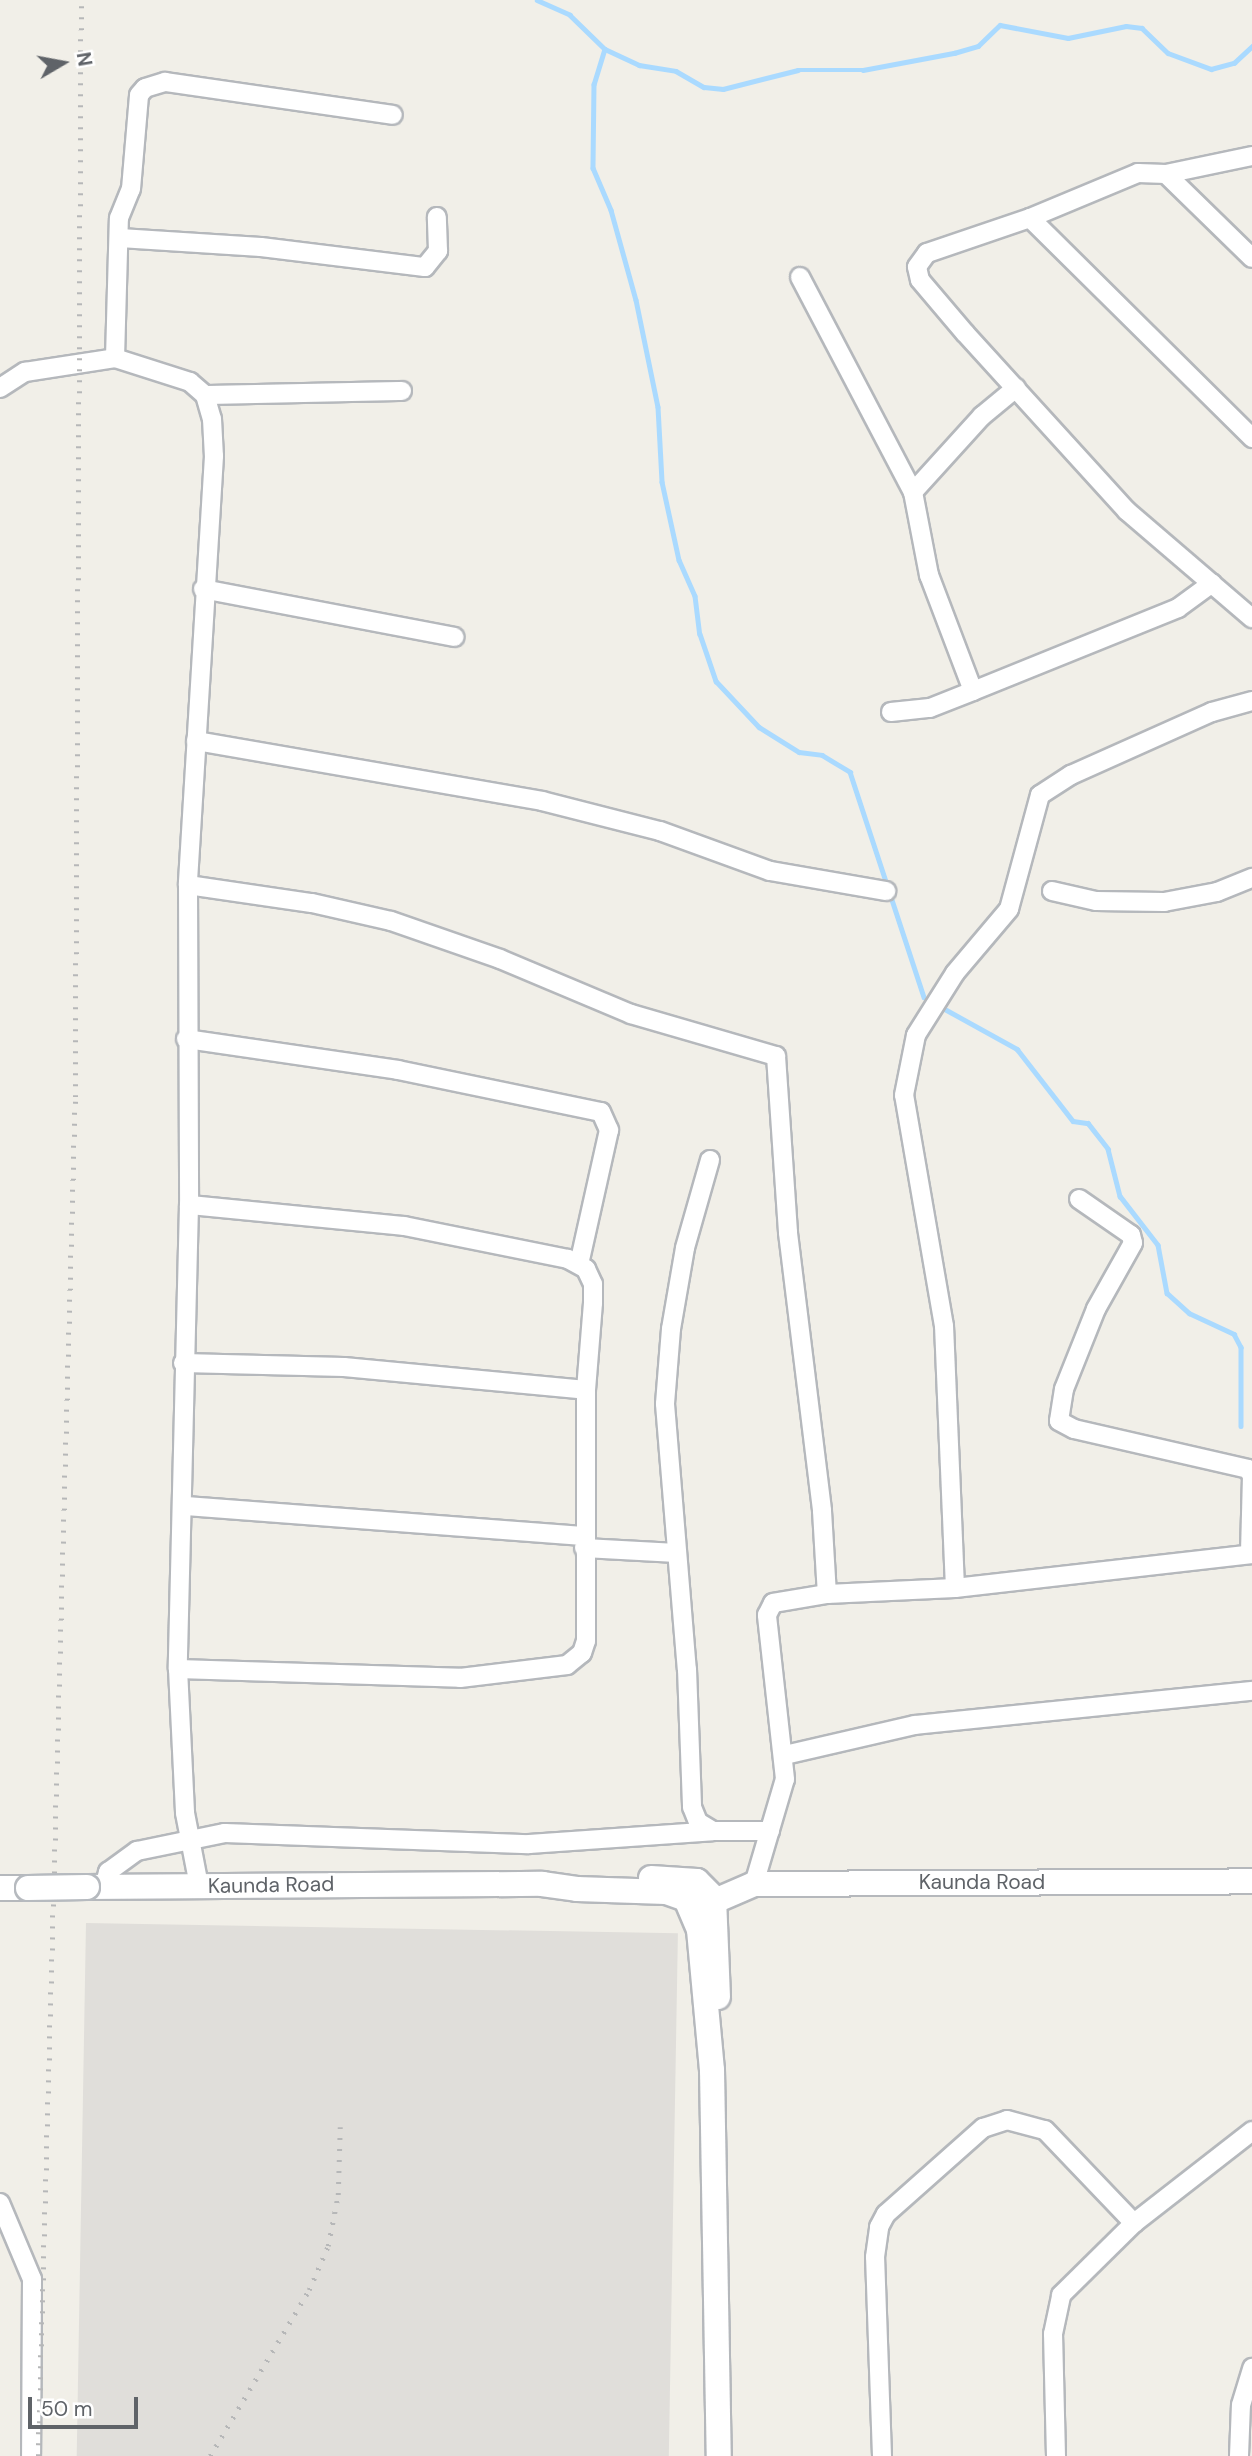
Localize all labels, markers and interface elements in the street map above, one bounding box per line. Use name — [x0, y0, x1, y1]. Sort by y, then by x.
north arrow — [28, 28, 98, 98]
text: N — [71, 50, 98, 68]
street label: Kaunda Road — [919, 1869, 1045, 1895]
street label: Kaunda Road — [208, 1871, 334, 1899]
scale bar — [32, 2382, 142, 2426]
text: 50 m — [41, 2395, 92, 2423]

